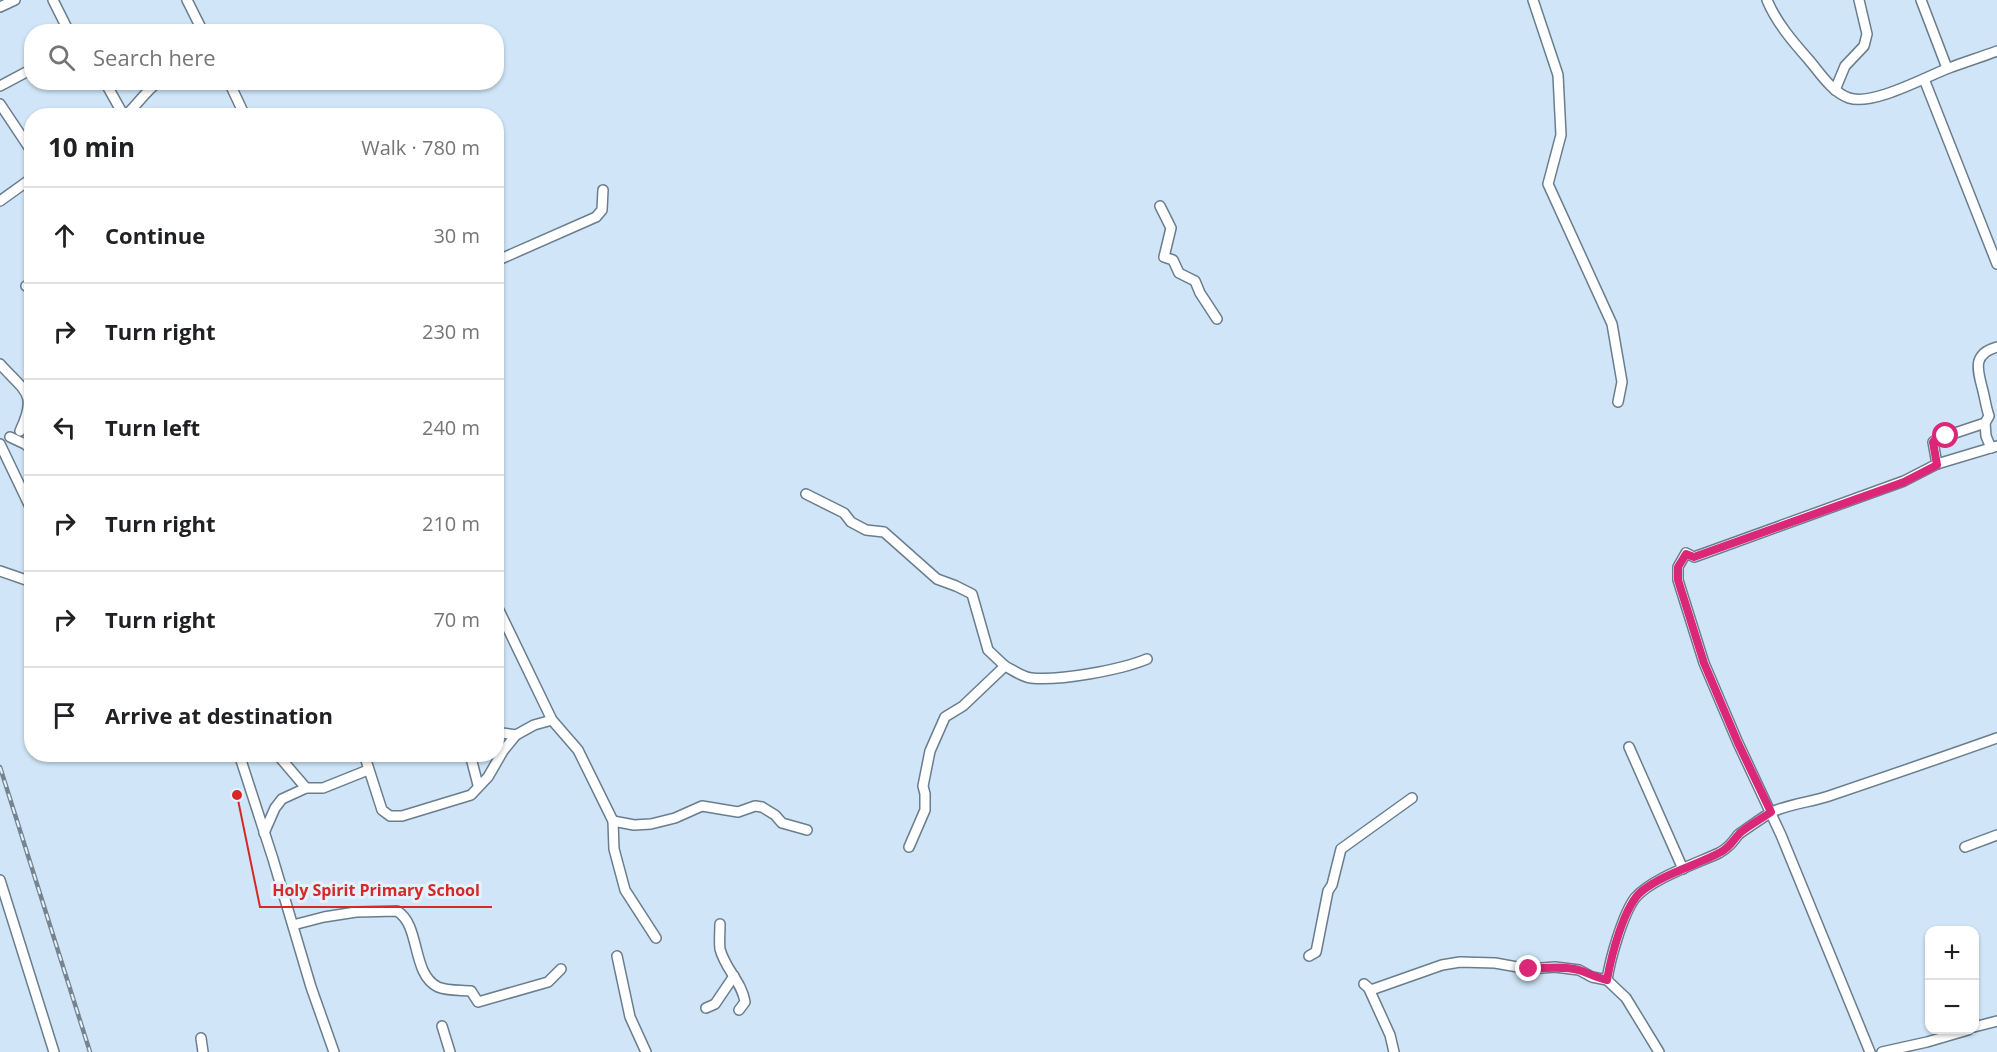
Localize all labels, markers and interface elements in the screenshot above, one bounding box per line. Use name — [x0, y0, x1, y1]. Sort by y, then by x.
search box — [24, 24, 504, 90]
icon: search — [45, 41, 78, 74]
text: Search here — [93, 42, 216, 72]
text: 10 min — [48, 129, 135, 165]
text: Walk · 780 m — [361, 134, 480, 161]
icon: ahead — [48, 219, 81, 252]
text: Continue — [105, 220, 205, 250]
text: 30 m — [433, 222, 480, 249]
icon: right — [48, 315, 81, 348]
text: Turn right — [105, 316, 216, 346]
text: 230 m — [422, 318, 480, 345]
icon: left — [48, 411, 81, 444]
text: Turn left — [105, 412, 200, 442]
text: 240 m — [422, 414, 480, 441]
route start — [1932, 422, 1958, 448]
icon: right — [48, 507, 81, 540]
text: Turn right — [105, 508, 216, 538]
text: 210 m — [422, 510, 480, 537]
icon: right — [48, 603, 81, 636]
text: Turn right — [105, 604, 216, 634]
text: 70 m — [433, 606, 480, 633]
icon: arrive — [48, 699, 81, 732]
text: Arrive at destination — [105, 700, 333, 730]
callout: Holy Spirit Primary School — [260, 873, 492, 907]
text: Holy Spirit Primary School — [272, 879, 480, 901]
map controls — [1925, 926, 1979, 1034]
button: + — [1925, 926, 1979, 980]
route end — [1515, 955, 1541, 981]
button: − — [1925, 980, 1979, 1034]

